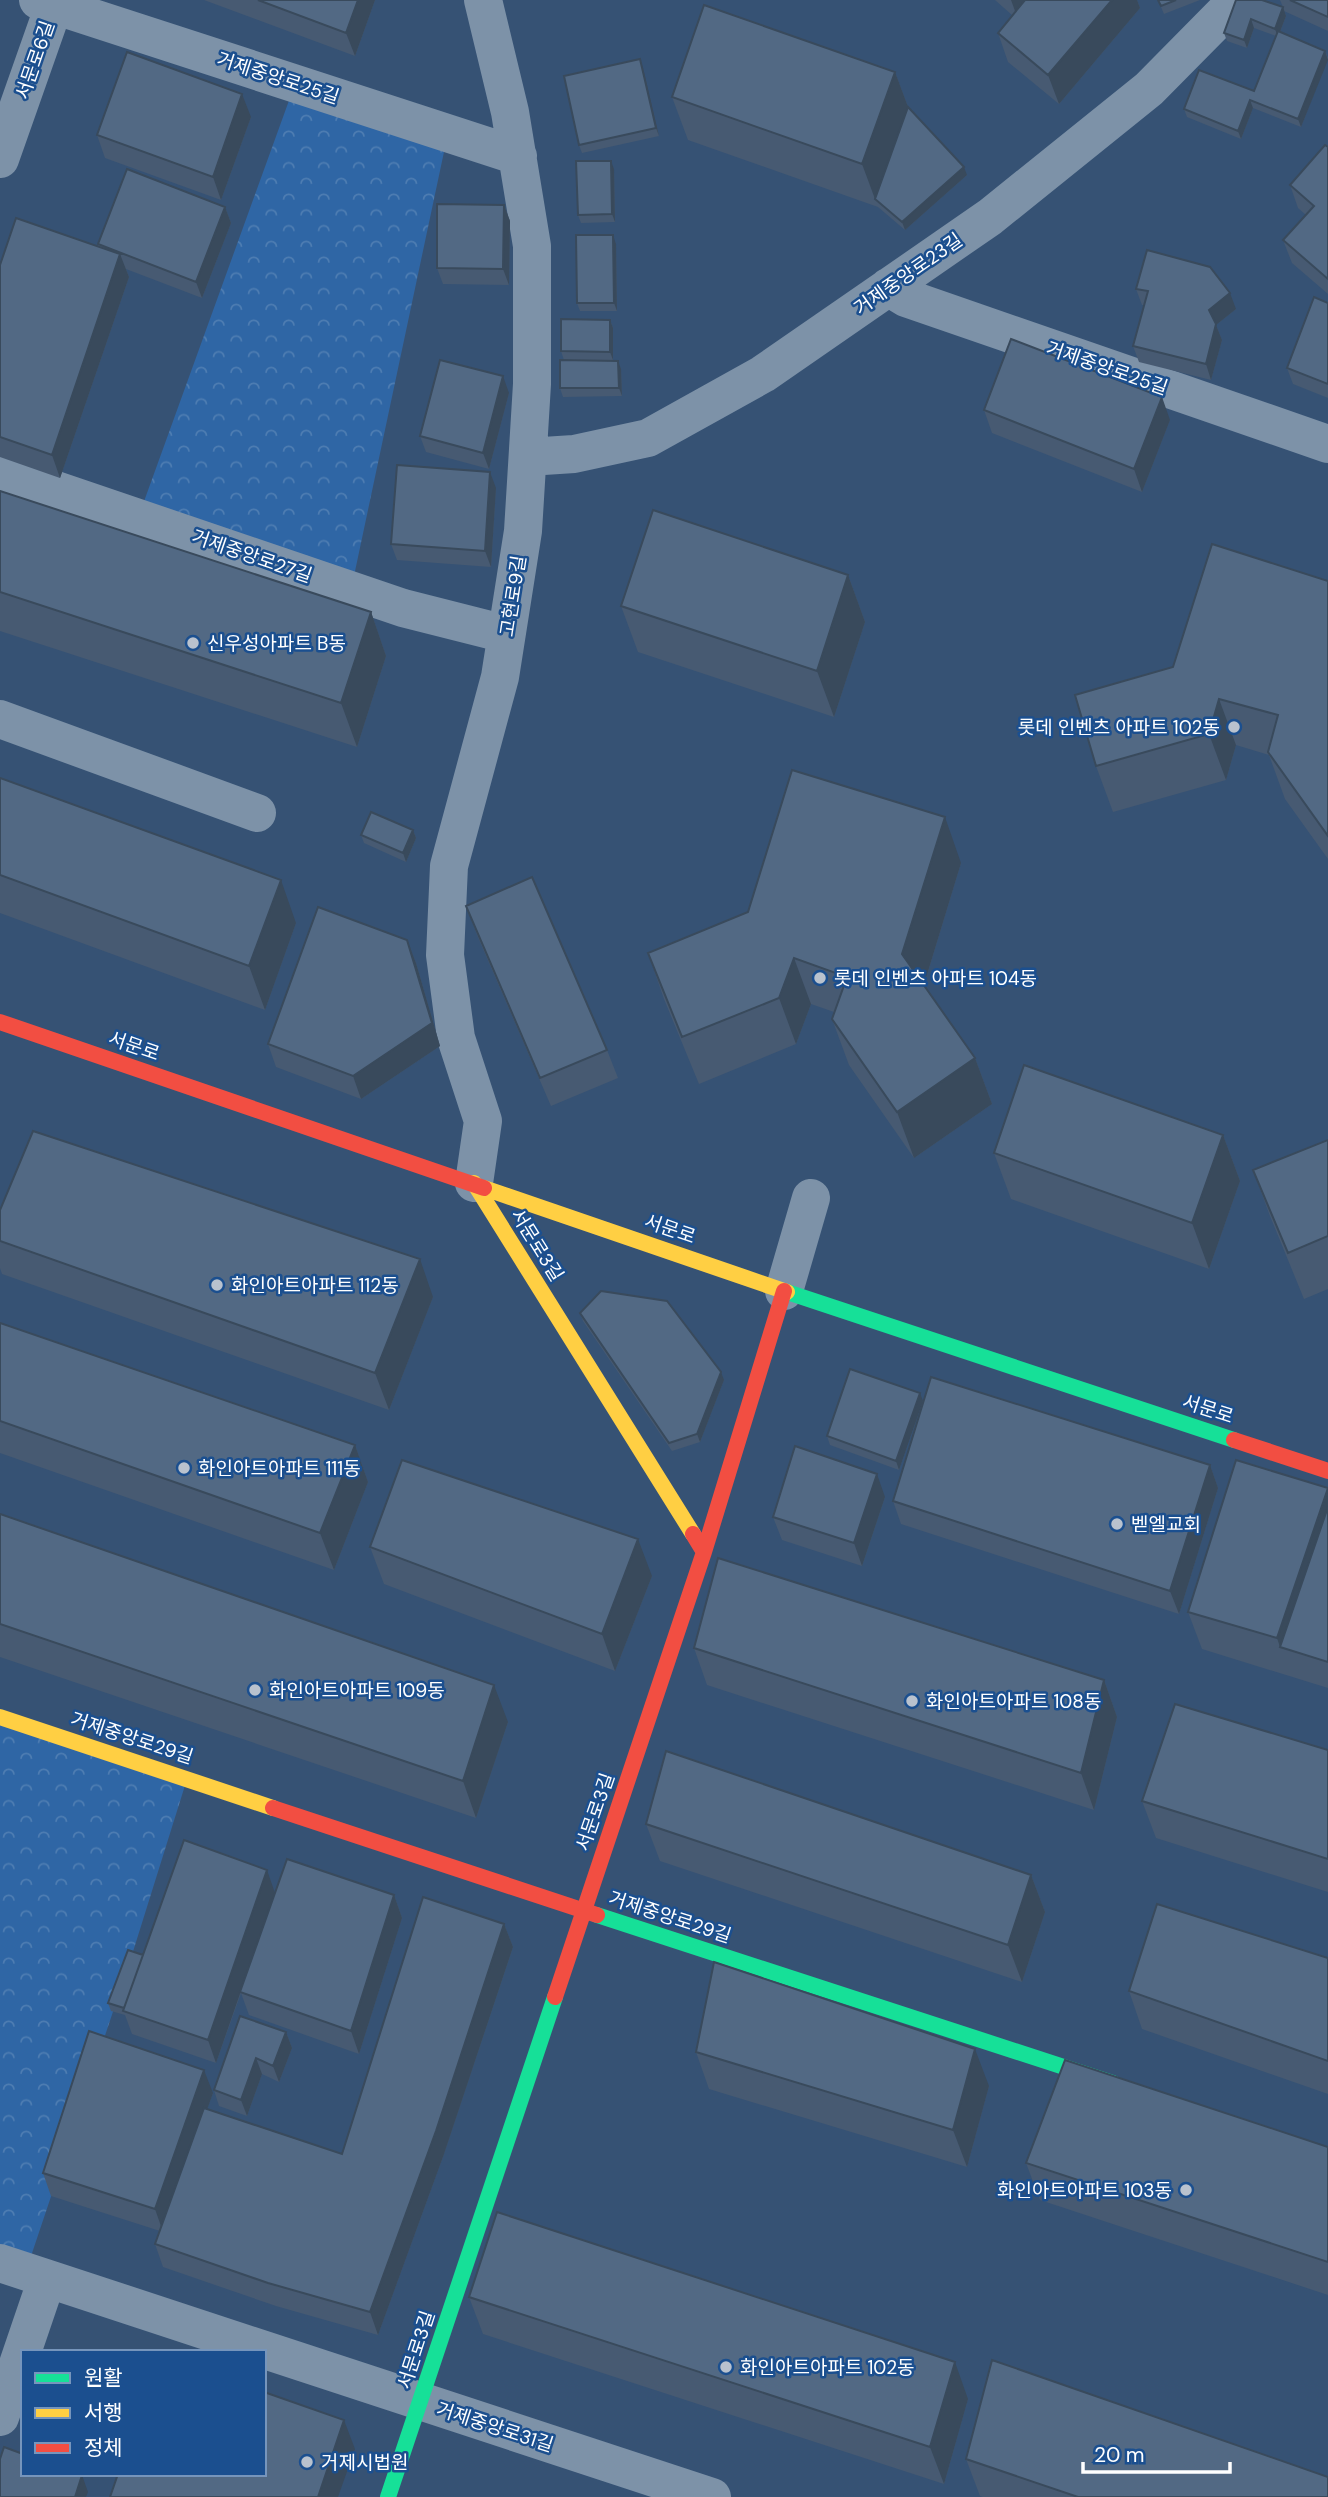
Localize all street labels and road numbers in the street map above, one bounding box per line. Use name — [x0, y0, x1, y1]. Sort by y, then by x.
street label: 서문로6길 — [10, 17, 60, 103]
street label: 거제중앙로25길 — [214, 46, 342, 110]
street label: 거제중앙로23길 — [849, 227, 967, 321]
street label: 거제중앙로25길 — [1043, 335, 1171, 401]
street label: 거제중앙로27길 — [189, 524, 315, 588]
street label: 고현로9길 — [494, 554, 532, 638]
street label: 서문로 — [105, 1026, 163, 1066]
street label: 서문로3길 — [505, 1204, 569, 1286]
street label: 서문로 — [641, 1209, 699, 1249]
street label: 서문로 — [1179, 1389, 1237, 1429]
street label: 거제중앙로29길 — [67, 1706, 197, 1770]
street label: 서문로3길 — [570, 1770, 620, 1854]
street label: 거제중앙로29길 — [605, 1885, 735, 1949]
street label: 서문로3길 — [392, 2308, 440, 2392]
street label: 거제중앙로31길 — [433, 2396, 557, 2458]

